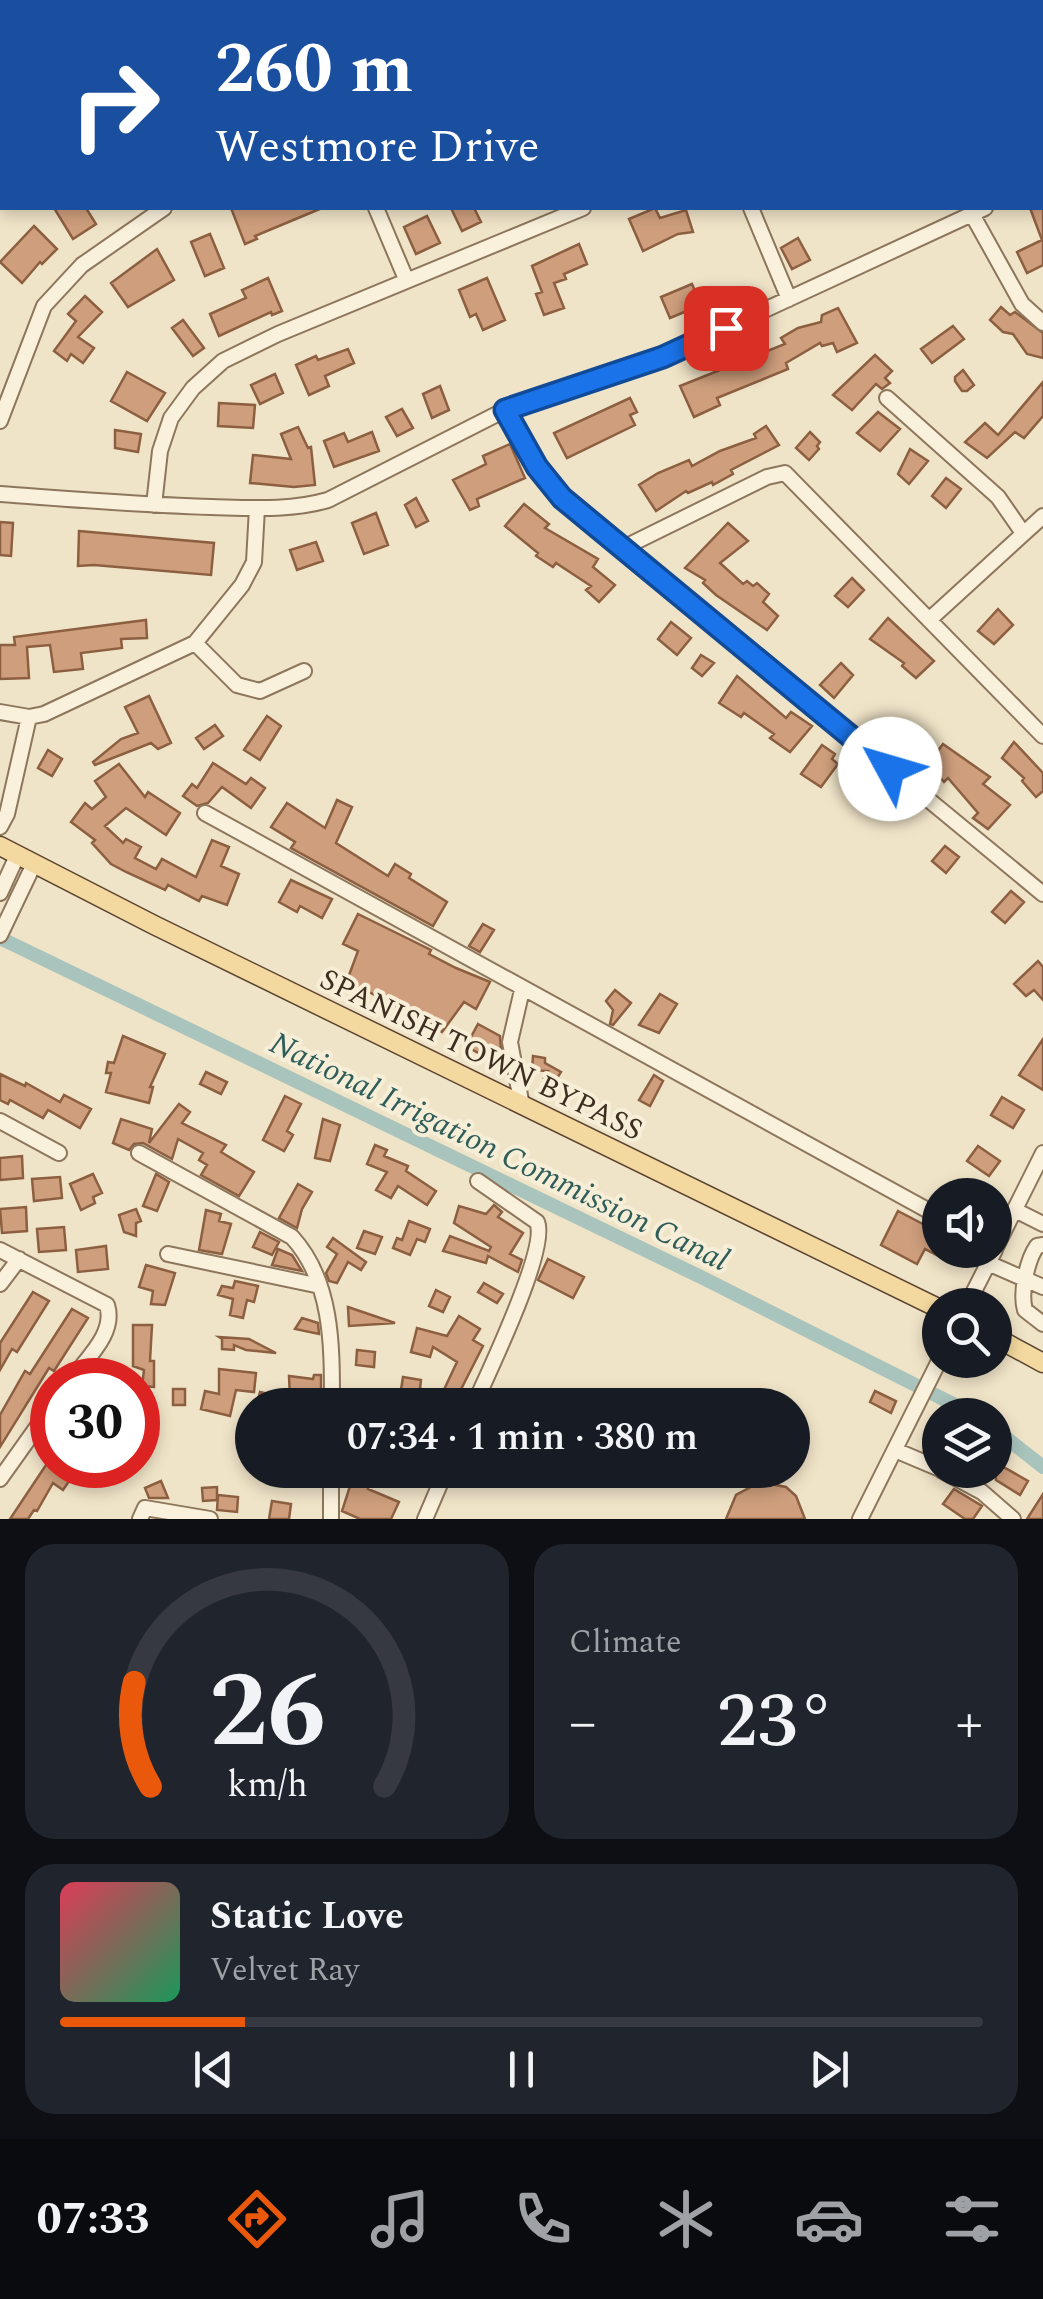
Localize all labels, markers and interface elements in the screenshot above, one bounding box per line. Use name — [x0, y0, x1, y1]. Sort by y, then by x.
text: 260 m — [215, 17, 413, 123]
icon: right — [50, 40, 180, 170]
text: Westmore Drive — [215, 113, 540, 182]
pin — [684, 286, 769, 371]
icon: arrive — [699, 301, 754, 356]
position arrow — [838, 717, 942, 821]
street label: SPANISH TOWN BYPASS — [312, 957, 650, 1153]
water label: National Irrigation Commission Canal — [261, 1019, 737, 1285]
map controls — [922, 1178, 1012, 1488]
button: sound — [922, 1178, 1012, 1268]
button: search — [922, 1288, 1012, 1378]
speed limit sign: 30 — [30, 1358, 160, 1488]
button: layers — [922, 1398, 1012, 1488]
text: 07:34 · 1 min · 380 m — [347, 1409, 698, 1467]
text: Climate — [569, 1618, 681, 1667]
text: 26 — [209, 1634, 325, 1792]
text: 23° — [717, 1666, 835, 1780]
text: − — [569, 1682, 597, 1765]
text: + — [955, 1682, 983, 1765]
text: km/h — [227, 1758, 307, 1813]
text: Static Love — [210, 1888, 404, 1946]
text: Velvet Ray — [210, 1946, 359, 1995]
icon: previous — [186, 2042, 241, 2097]
icon: pause — [494, 2042, 549, 2097]
icon: next — [802, 2042, 857, 2097]
icon: directions — [222, 2184, 292, 2254]
icon: music — [365, 2184, 435, 2254]
icon: phone — [508, 2184, 578, 2254]
icon: climate — [651, 2184, 721, 2254]
icon: car — [794, 2184, 864, 2254]
icon: filters — [937, 2184, 1007, 2254]
text: 07:33 — [36, 2185, 149, 2254]

